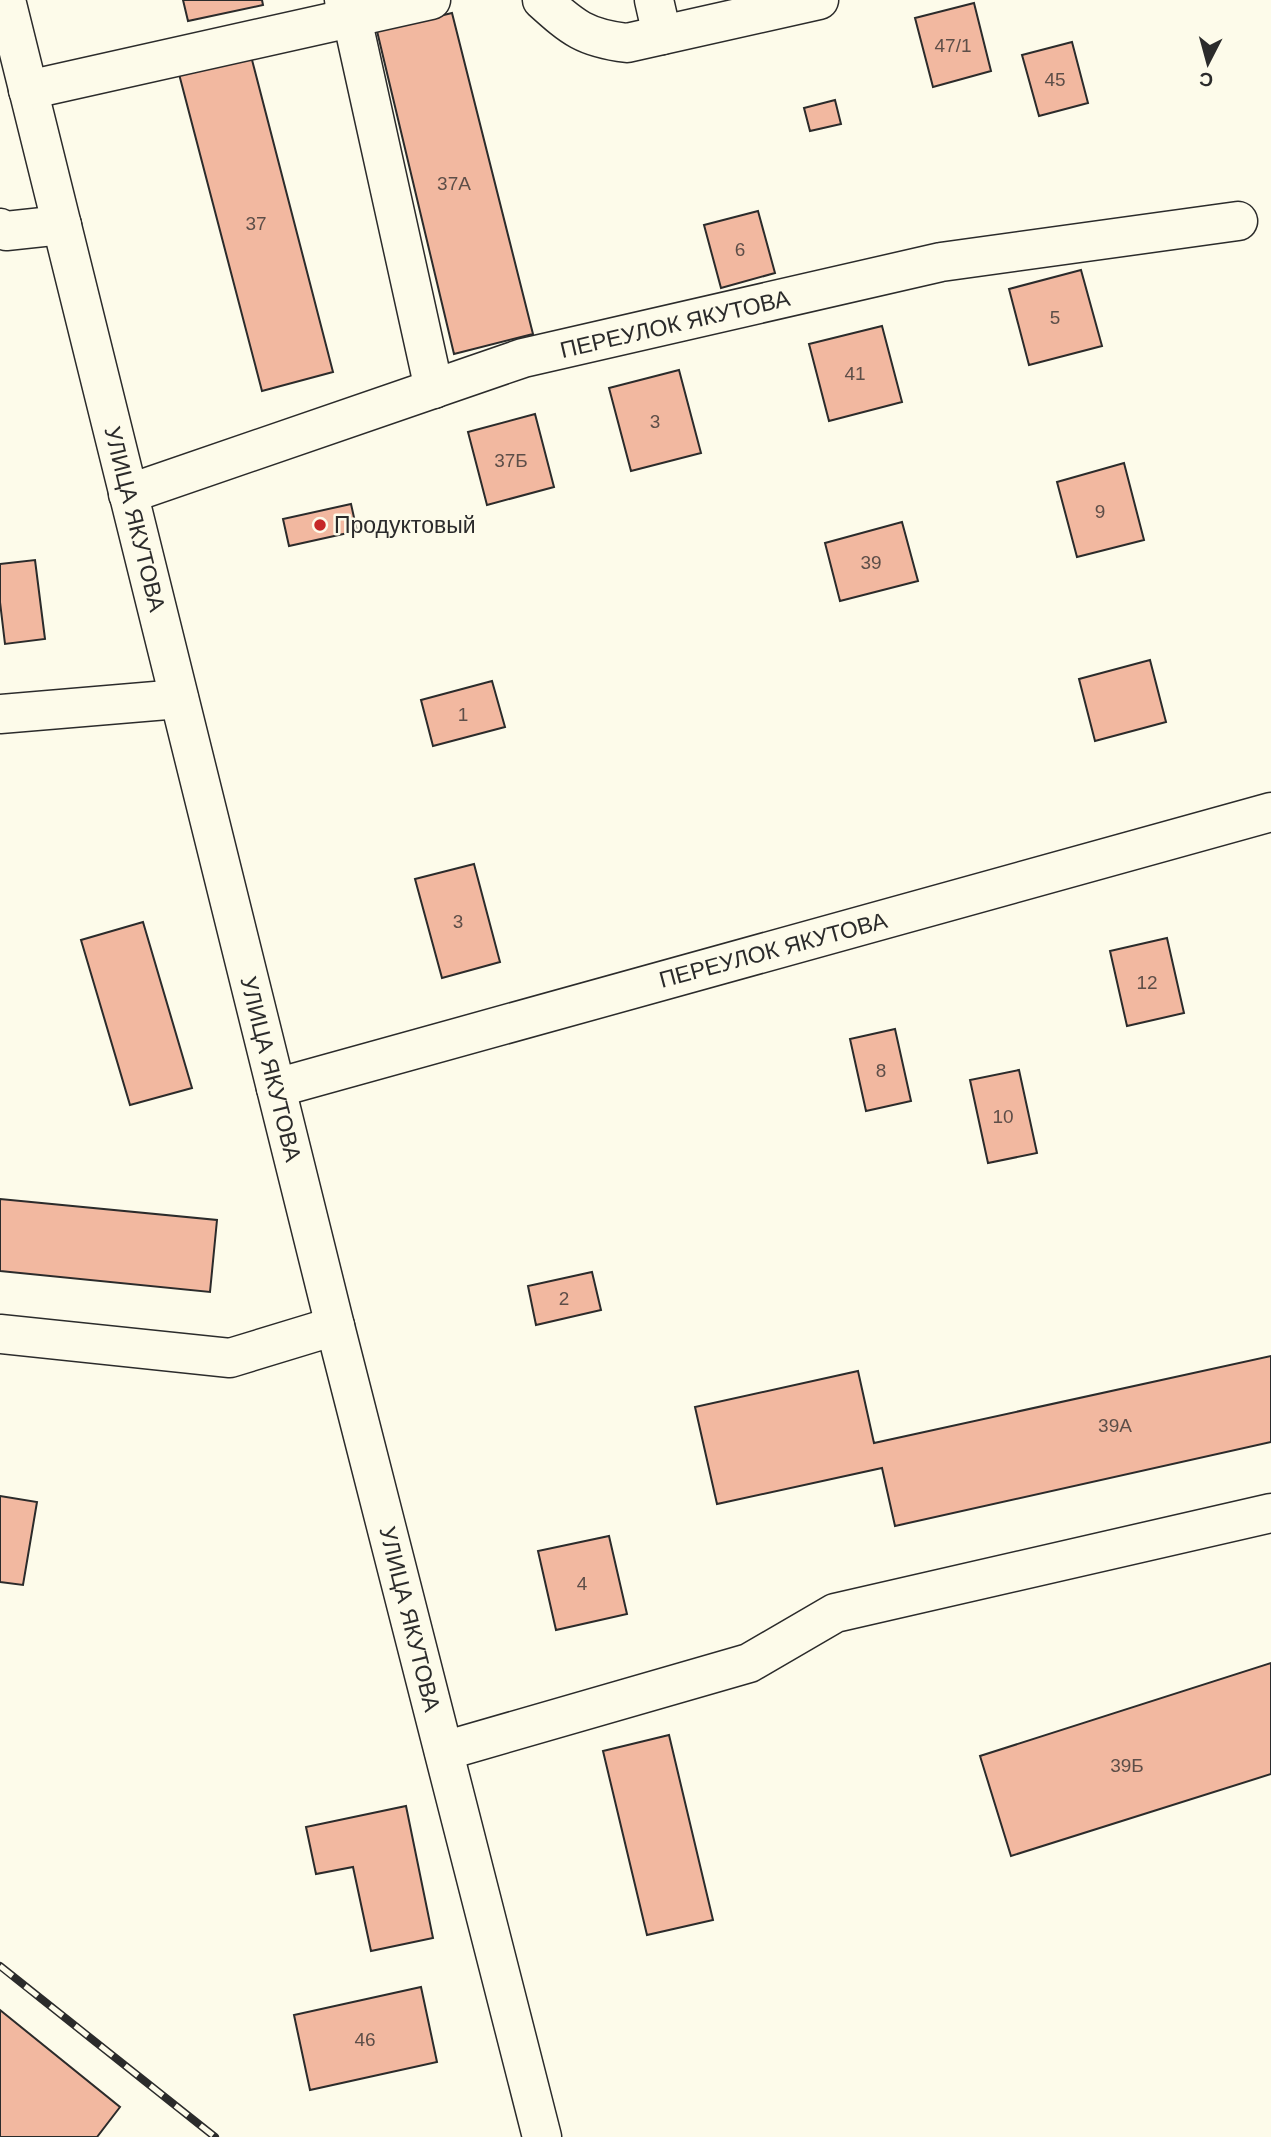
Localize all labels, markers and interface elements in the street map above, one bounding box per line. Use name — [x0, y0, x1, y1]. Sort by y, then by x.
north arrow — [1173, 28, 1243, 98]
house number: 47/1 — [935, 35, 971, 56]
text: С — [1198, 68, 1214, 91]
house number: 45 — [1044, 69, 1066, 90]
house number: 37А — [437, 173, 471, 194]
house number: 37 — [245, 213, 267, 234]
house number: 6 — [735, 239, 745, 260]
street label: ПЕРЕУЛОК ЯКУТОВА — [558, 285, 793, 363]
house number: 5 — [1050, 307, 1060, 328]
house number: 41 — [844, 363, 866, 384]
house number: 3 — [650, 411, 660, 432]
street label: УЛИЦА ЯКУТОВА — [99, 424, 171, 615]
house number: 37Б — [494, 450, 528, 471]
house number: 9 — [1095, 501, 1105, 522]
place label: Продуктовый — [334, 512, 476, 538]
marker: Продуктовый — [312, 517, 328, 533]
house number: 39 — [860, 552, 882, 573]
house number: 1 — [458, 704, 468, 725]
street label: ПЕРЕУЛОК ЯКУТОВА — [656, 907, 890, 993]
house number: 3 — [453, 911, 463, 932]
house number: 12 — [1136, 972, 1158, 993]
street label: УЛИЦА ЯКУТОВА — [235, 974, 307, 1165]
house number: 8 — [876, 1060, 886, 1081]
house number: 10 — [992, 1106, 1014, 1127]
house number: 2 — [559, 1288, 569, 1309]
house number: 39А — [1098, 1415, 1132, 1436]
street label: УЛИЦА ЯКУТОВА — [374, 1524, 446, 1715]
house number: 4 — [577, 1573, 588, 1594]
house number: 39Б — [1110, 1755, 1144, 1776]
house number: 46 — [354, 2029, 376, 2050]

